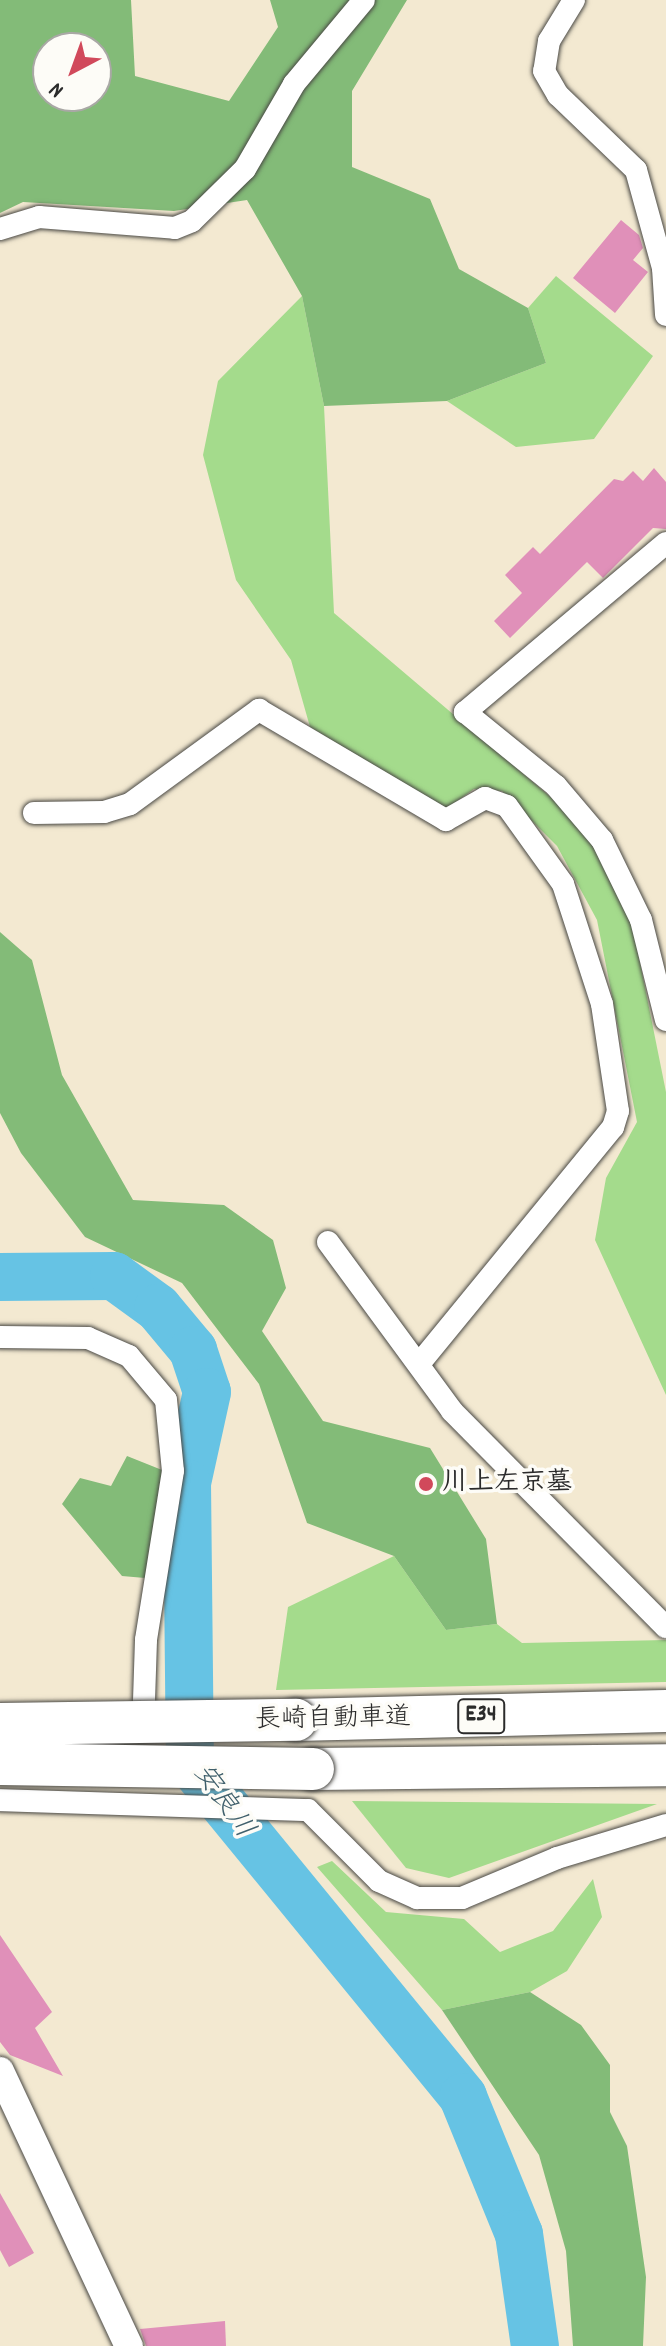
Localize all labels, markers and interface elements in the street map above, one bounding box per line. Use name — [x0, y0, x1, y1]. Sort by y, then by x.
north arrow — [32, 32, 112, 112]
text: N — [43, 74, 72, 104]
place label: 川上左京墓 — [442, 1468, 572, 1500]
marker: 川上左京墓 — [417, 1475, 435, 1493]
road number: E34 — [457, 1696, 505, 1736]
street label: 長崎自動車道 — [255, 1703, 411, 1737]
water label: 安良川 — [184, 1758, 260, 1846]

